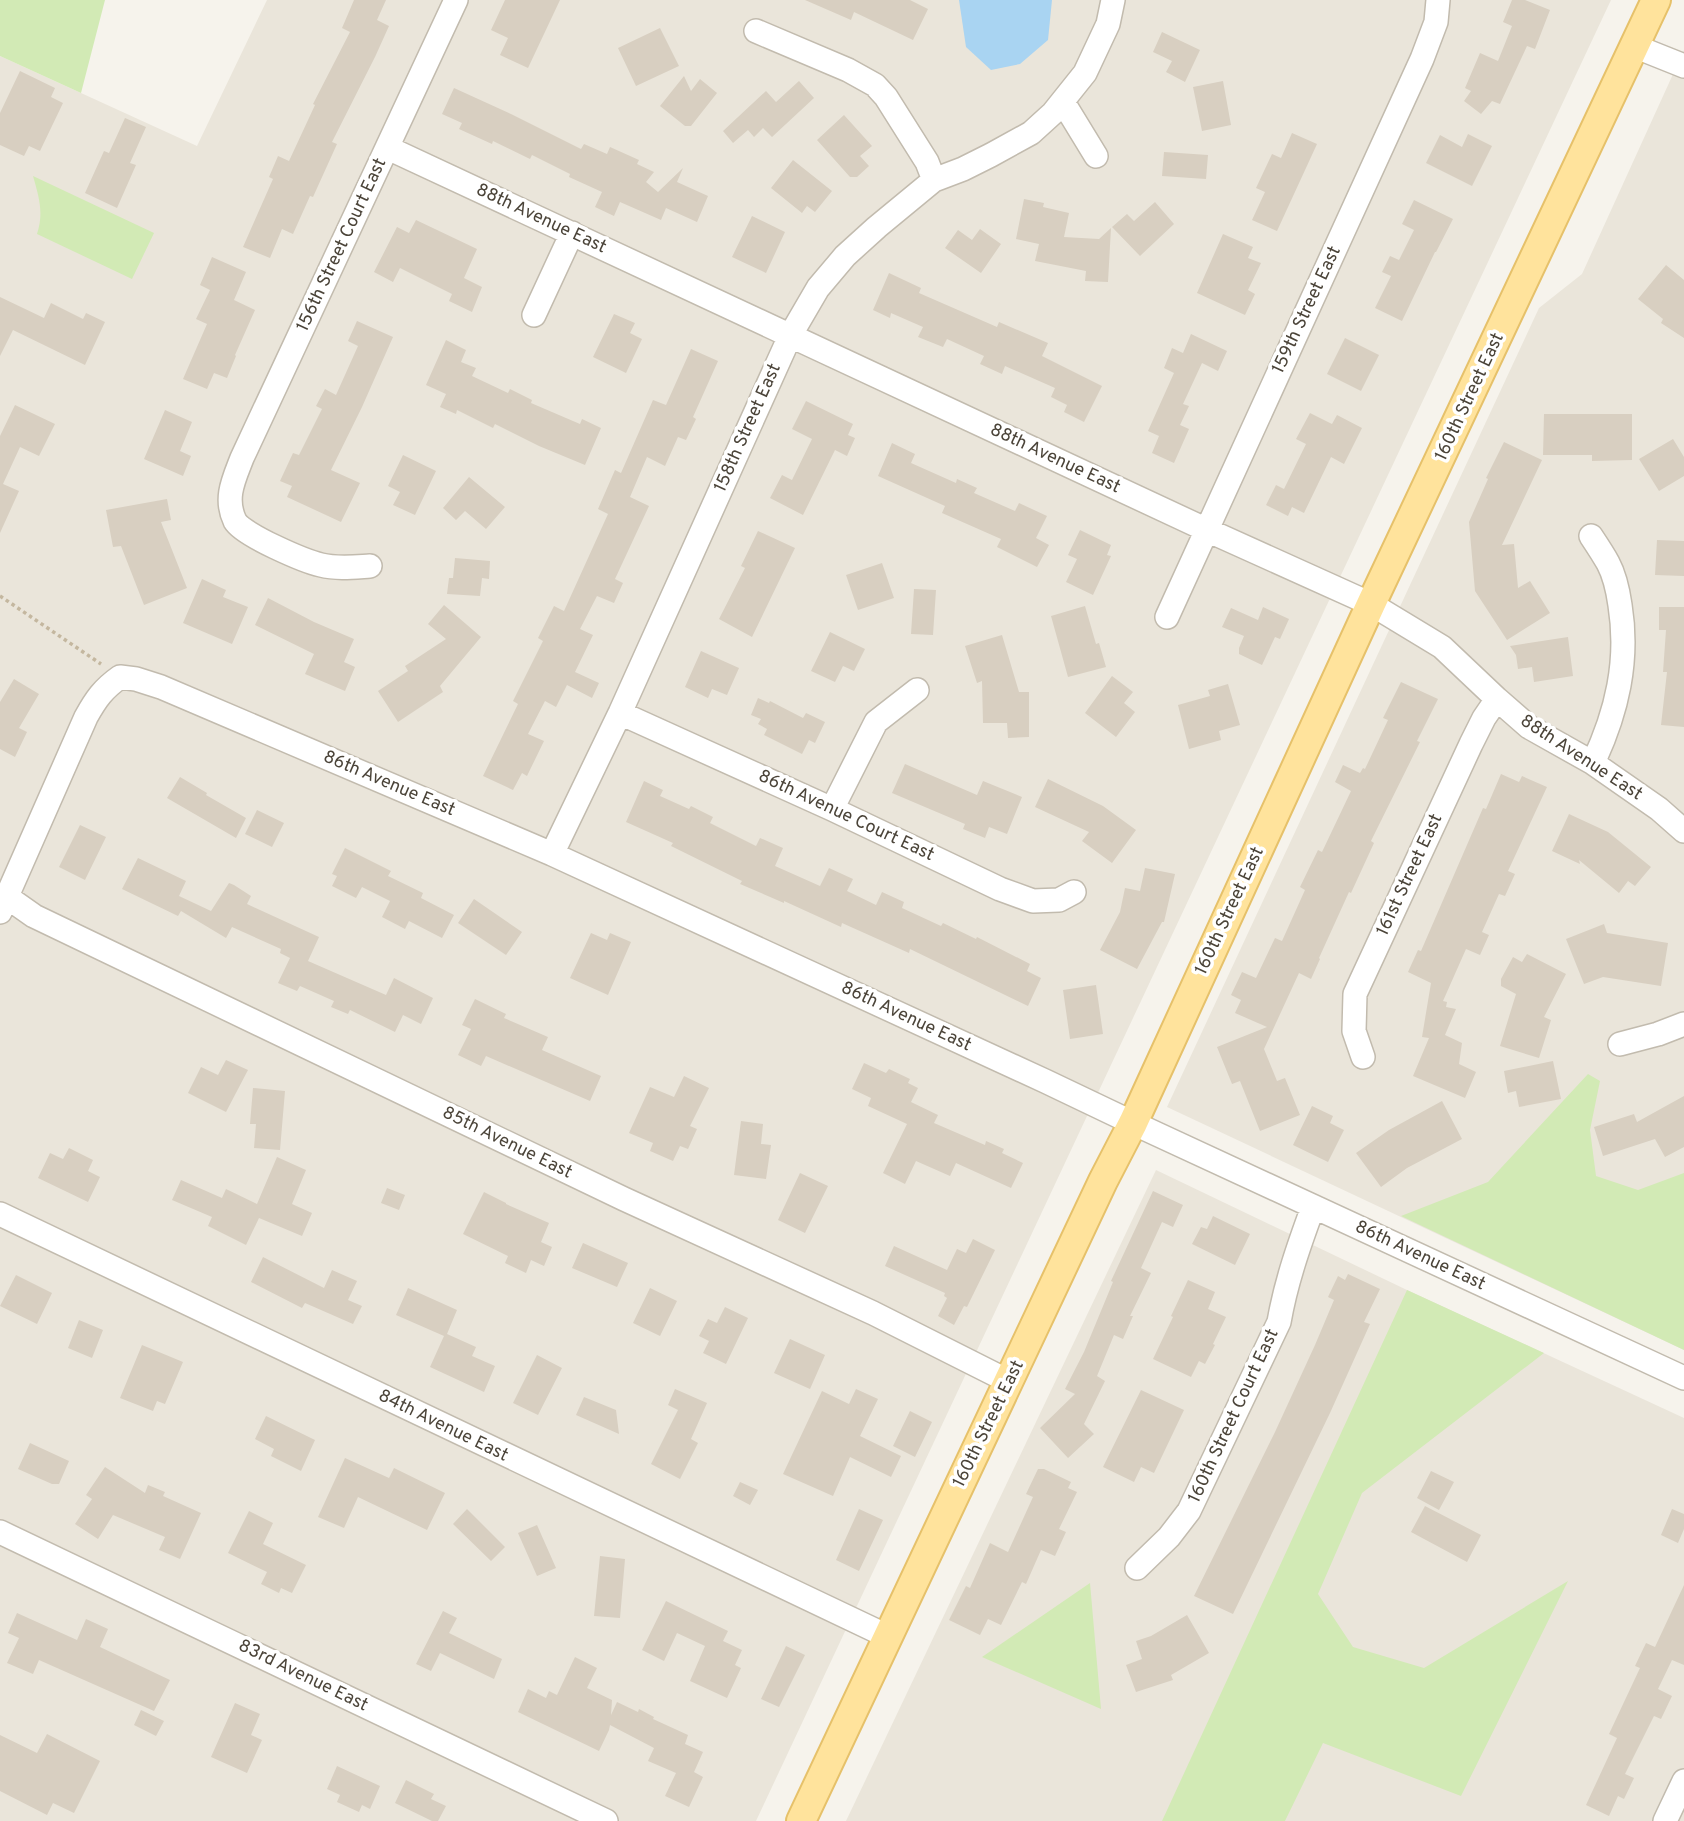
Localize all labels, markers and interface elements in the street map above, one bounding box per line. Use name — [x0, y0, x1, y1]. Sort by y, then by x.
street label: 156th Street Court East — [292, 155, 392, 335]
street label: 88th Avenue East — [472, 179, 610, 259]
street label: 159th Street East — [1267, 242, 1347, 378]
street label: 160th Street East — [1430, 329, 1510, 465]
street label: 158th Street East — [709, 360, 787, 496]
street label: 88th Avenue East — [986, 419, 1124, 499]
street label: 88th Avenue East — [1515, 710, 1647, 806]
street label: 86th Avenue East — [319, 746, 459, 822]
street label: 86th Avenue Court East — [754, 765, 938, 867]
street label: 161st Street East — [1372, 810, 1448, 940]
street label: 160th Street East — [1190, 843, 1270, 979]
street label: 86th Avenue East — [837, 977, 975, 1057]
street label: 85th Avenue East — [438, 1102, 576, 1184]
street label: 86th Avenue East — [1351, 1216, 1489, 1296]
street label: 160th Street Court East — [1184, 1325, 1284, 1507]
street label: 160th Street East — [948, 1357, 1030, 1491]
street label: 84th Avenue East — [374, 1385, 512, 1467]
street label: 83rd Avenue East — [234, 1635, 372, 1717]

